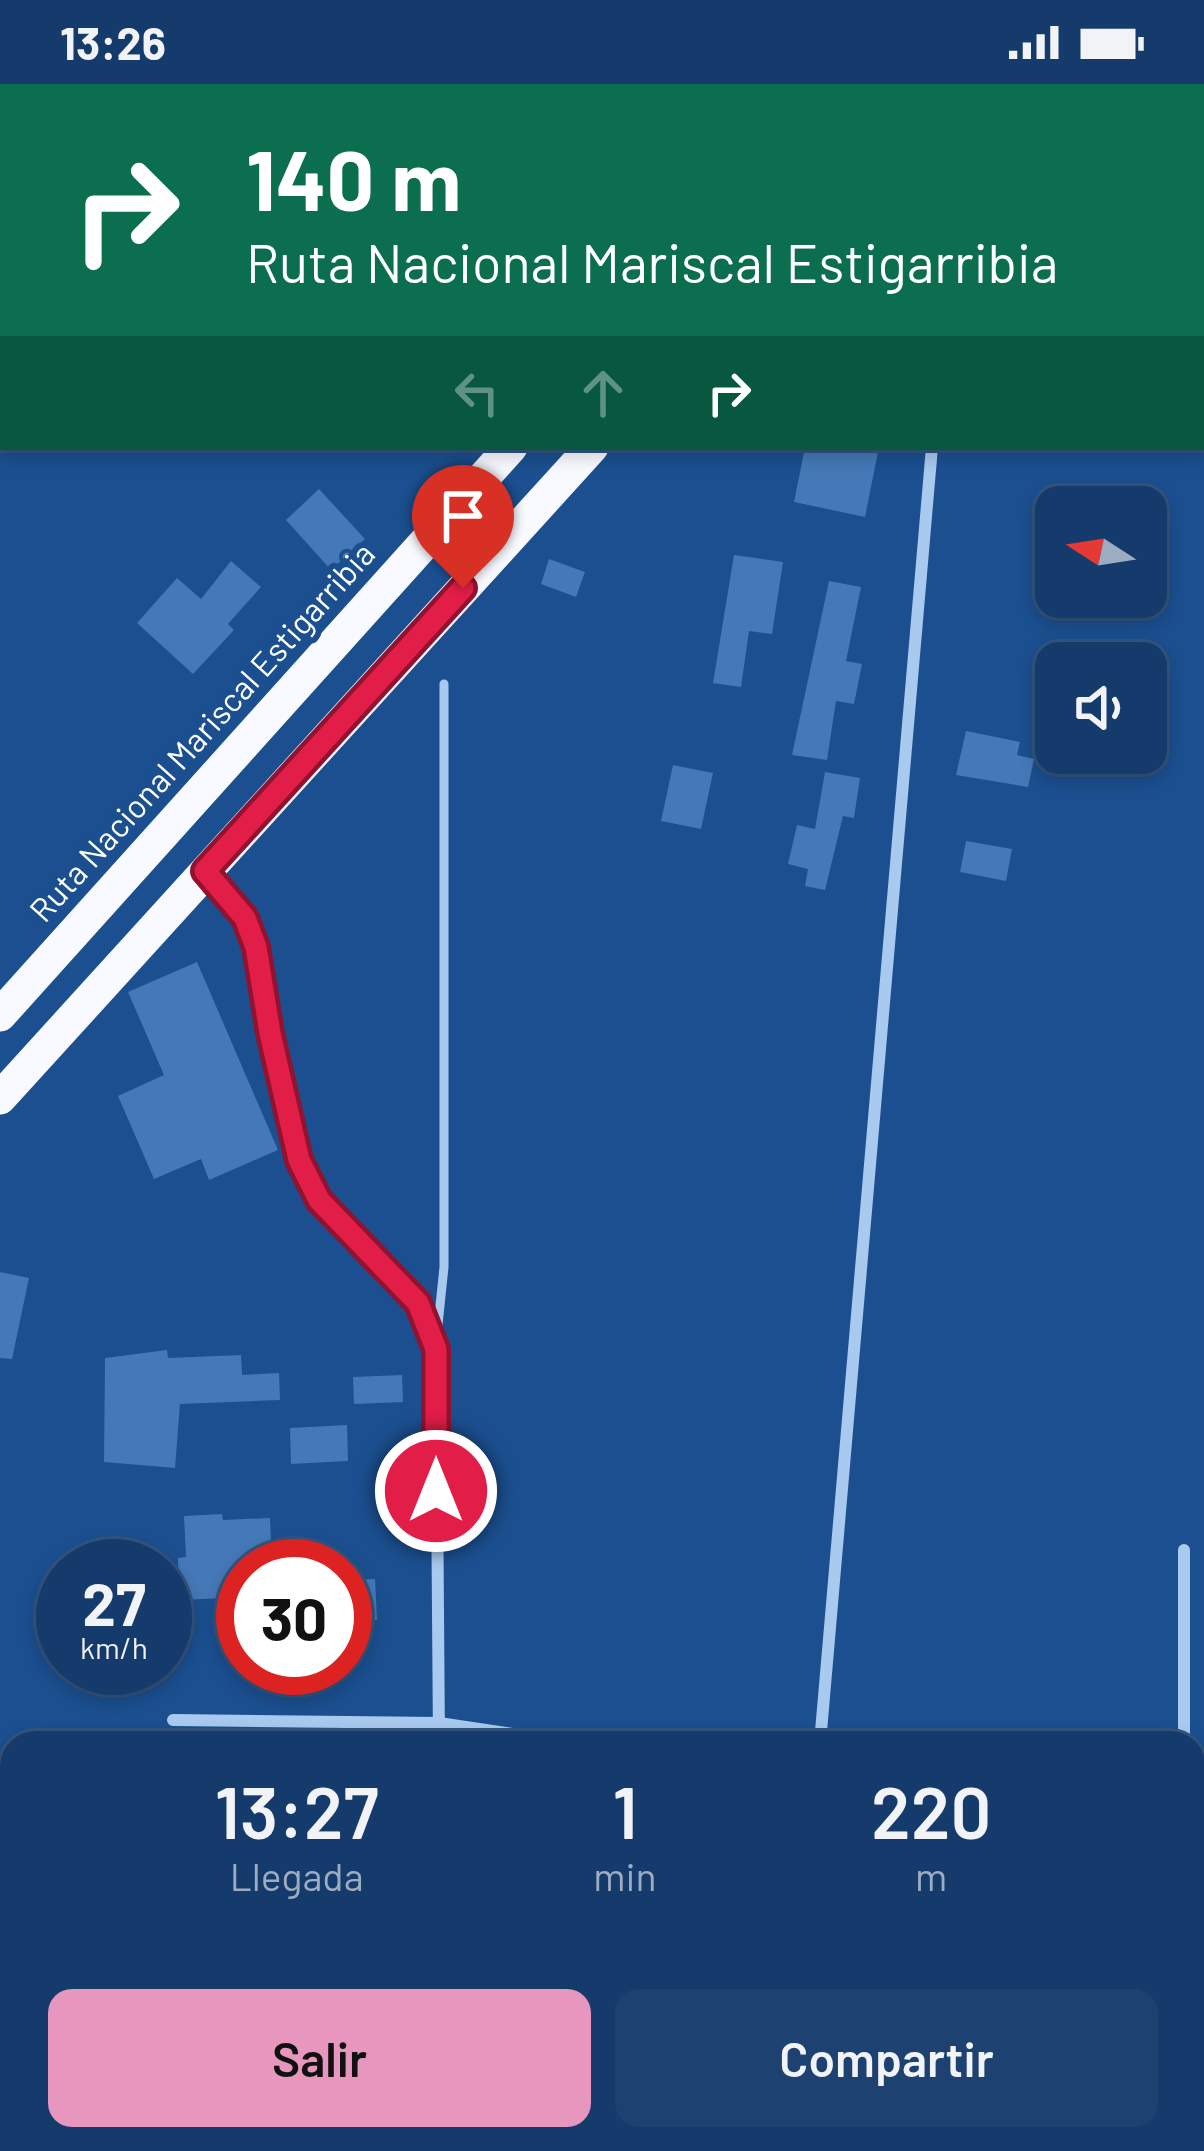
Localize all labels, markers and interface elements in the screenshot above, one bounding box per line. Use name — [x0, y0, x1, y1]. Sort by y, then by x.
text: 13:26 — [60, 15, 166, 69]
text: 140 m — [246, 127, 461, 228]
icon: right — [48, 132, 204, 288]
text: Ruta Nacional Mariscal Estigarribia — [246, 229, 1058, 294]
icon: left — [444, 360, 510, 426]
icon: ahead — [570, 360, 636, 426]
icon: right — [696, 360, 762, 426]
pin — [412, 465, 514, 588]
icon: arrive — [430, 483, 496, 549]
north arrow — [1035, 486, 1167, 618]
map controls — [1035, 486, 1167, 774]
street label: Ruta Nacional Mariscal Estigarribia — [20, 534, 382, 929]
button: sound — [1035, 642, 1167, 774]
position arrow — [373, 1428, 499, 1554]
speed limit sign: 30 — [216, 1539, 372, 1695]
text: 27 — [82, 1566, 146, 1638]
text: km/h — [80, 1629, 148, 1665]
text: 13:27 — [215, 1767, 379, 1853]
text: 1 — [612, 1767, 638, 1853]
text: 220 — [871, 1767, 991, 1853]
text: Llegada — [230, 1852, 364, 1899]
text: min — [593, 1852, 656, 1899]
text: m — [915, 1852, 947, 1899]
button: Salir — [48, 1989, 591, 2127]
button: Compartir — [615, 1989, 1158, 2127]

